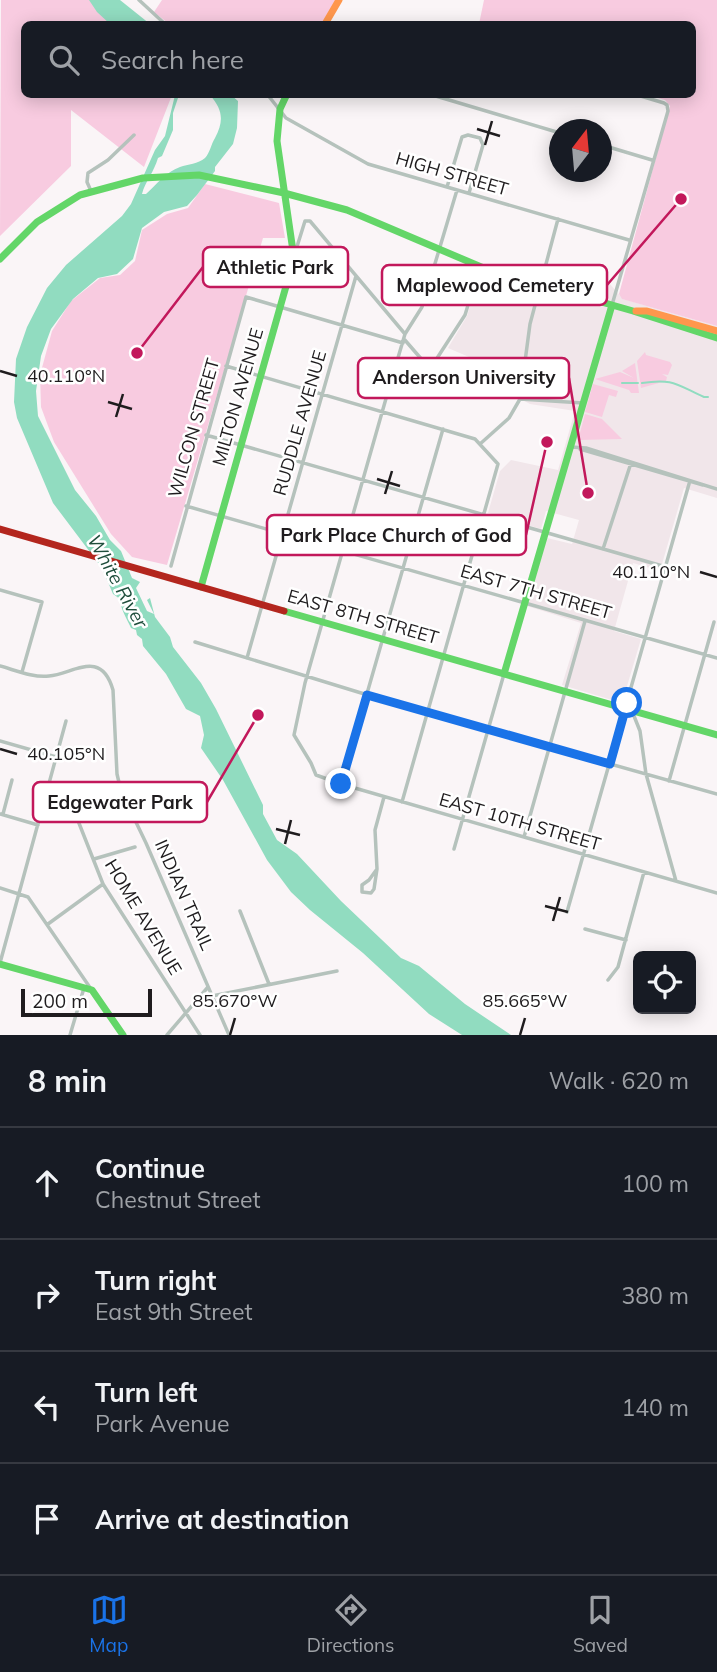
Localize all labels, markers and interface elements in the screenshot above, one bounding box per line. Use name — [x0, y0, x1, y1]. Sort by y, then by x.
search box — [21, 21, 696, 98]
icon: search — [45, 41, 83, 79]
text: Search here — [101, 43, 244, 76]
north arrow — [549, 119, 612, 182]
street label: HIGH STREET — [393, 146, 511, 201]
callout: Athletic Park — [203, 247, 348, 287]
text: Athletic Park — [217, 255, 334, 279]
callout: Maplewood Cemetery — [382, 265, 607, 305]
text: Maplewood Cemetery — [396, 273, 594, 297]
street label: MILTON AVENUE — [207, 325, 268, 468]
street label: RUDDLE AVENUE — [268, 348, 331, 498]
street label: WILCON STREET — [163, 355, 224, 500]
callout: Anderson University — [358, 358, 569, 398]
text: 40.110°N — [27, 364, 105, 387]
text: Anderson University — [372, 365, 556, 389]
callout: Park Place Church of God — [267, 515, 526, 555]
text: Park Place Church of God — [280, 523, 512, 547]
water label: White River — [82, 530, 154, 633]
street label: EAST 7TH STREET — [458, 559, 614, 624]
text: 40.110°N — [612, 560, 690, 583]
street label: EAST 8TH STREET — [285, 584, 441, 649]
route start — [611, 687, 642, 718]
text: 40.105°N — [27, 742, 105, 765]
route end — [325, 768, 356, 799]
callout: Edgewater Park — [33, 782, 207, 822]
street label: EAST 10TH STREET — [437, 787, 604, 856]
text: Edgewater Park — [47, 790, 193, 814]
street label: INDIAN TRAIL — [150, 836, 219, 954]
street label: HOME AVENUE — [100, 855, 187, 979]
map controls — [633, 951, 696, 1014]
button: locate — [633, 951, 696, 1014]
scale bar — [21, 986, 152, 1018]
text: 200 m — [32, 989, 88, 1013]
text: 85.670°W — [192, 989, 278, 1012]
text: 85.665°W — [482, 989, 568, 1012]
text: 8 min — [28, 1062, 107, 1100]
text: Walk · 620 m — [549, 1066, 689, 1095]
text: Continue — [95, 1152, 205, 1185]
icon: ahead — [28, 1164, 66, 1202]
text: 100 m — [621, 1169, 689, 1198]
text: Chestnut Street — [95, 1185, 260, 1214]
text: Turn right — [95, 1264, 216, 1297]
icon: right — [28, 1276, 66, 1314]
text: 380 m — [621, 1281, 689, 1310]
text: East 9th Street — [95, 1297, 252, 1326]
text: Turn left — [95, 1376, 197, 1409]
icon: left — [28, 1388, 66, 1426]
text: 140 m — [621, 1393, 689, 1422]
text: Park Avenue — [95, 1409, 230, 1438]
icon: arrive — [28, 1500, 66, 1538]
text: Arrive at destination — [95, 1503, 350, 1536]
tab: Map — [89, 1591, 128, 1657]
tab: Directions — [307, 1591, 395, 1657]
tab: Saved — [573, 1591, 628, 1657]

